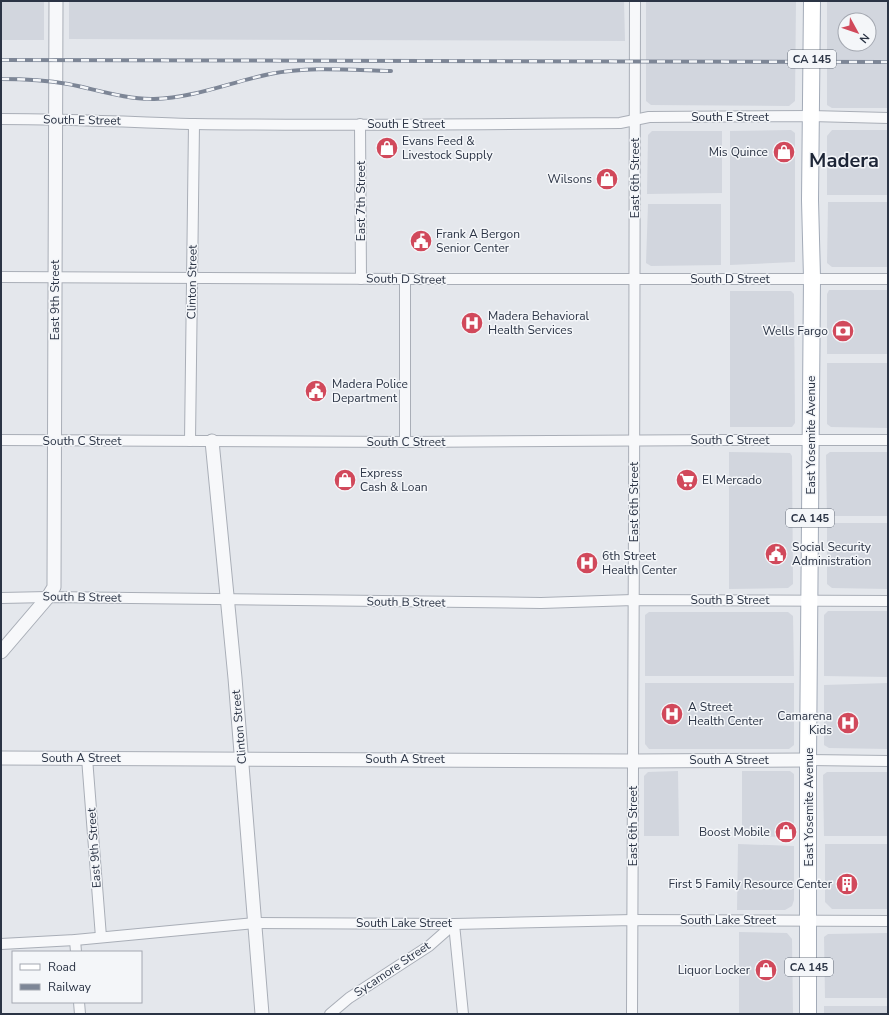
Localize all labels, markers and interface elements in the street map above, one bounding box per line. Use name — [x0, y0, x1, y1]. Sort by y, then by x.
north arrow — [837, 12, 877, 52]
text: N — [856, 30, 873, 46]
road number: CA 145 — [788, 50, 836, 68]
street label: South E Street — [691, 109, 770, 125]
street label: South E Street — [43, 111, 122, 129]
street label: South E Street — [367, 116, 446, 132]
place label: Evans Feed & Livestock Supply — [402, 133, 493, 163]
shop icon: Evans Feed & Livestock Supply — [374, 135, 400, 161]
street label: East 6th Street — [627, 137, 643, 218]
shop icon: Mis Quince — [771, 139, 797, 165]
place label: Mis Quince — [709, 144, 768, 160]
district label: Madera — [809, 147, 879, 174]
street label: East 7th Street — [353, 160, 369, 241]
shop icon: Wilsons — [594, 166, 620, 192]
place label: Wilsons — [547, 171, 592, 187]
place label: Frank A Bergon Senior Center — [436, 226, 520, 256]
public building icon: Frank A Bergon Senior Center — [408, 228, 434, 254]
street label: Clinton Street — [183, 244, 201, 319]
street label: East 9th Street — [47, 259, 63, 340]
street label: South D Street — [366, 270, 447, 288]
street label: South D Street — [690, 271, 771, 287]
place label: Madera Behavioral Health Services — [488, 308, 590, 338]
hospital icon: Madera Behavioral Health Services — [459, 310, 485, 336]
bank icon: Wells Fargo — [830, 318, 856, 344]
place label: Wells Fargo — [763, 323, 828, 339]
place label: Madera Police Department — [332, 376, 408, 406]
street label: East Yosemite Avenue — [803, 376, 819, 494]
public building icon: Madera Police Department — [303, 378, 329, 404]
street label: South C Street — [691, 432, 770, 448]
street label: South C Street — [43, 433, 122, 449]
street label: South C Street — [367, 434, 446, 450]
street label: East 6th Street — [626, 461, 642, 542]
place label: Express Cash & Loan — [360, 465, 428, 495]
shop icon: Express Cash & Loan — [332, 467, 358, 493]
supermarket icon: El Mercado — [674, 467, 700, 493]
place label: El Mercado — [702, 472, 762, 488]
road number: CA 145 — [786, 509, 834, 527]
place label: Social Security Administration — [792, 539, 872, 569]
public building icon: Social Security Administration — [763, 541, 789, 567]
place label: 6th Street Health Center — [602, 548, 678, 578]
hospital icon: 6th Street Health Center — [574, 550, 600, 576]
street label: South B Street — [42, 588, 122, 606]
street label: South B Street — [691, 592, 770, 608]
street label: South B Street — [366, 593, 446, 611]
street label: Clinton Street — [228, 688, 250, 765]
place label: A Street Health Center — [688, 699, 764, 729]
hospital icon: A Street Health Center — [659, 701, 685, 727]
place label: Camarena Kids — [777, 708, 832, 738]
hospital icon: Camarena Kids — [835, 710, 861, 736]
street label: East Yosemite Avenue — [801, 748, 817, 866]
street label: South A Street — [41, 750, 122, 766]
street label: South A Street — [365, 751, 446, 767]
street label: South A Street — [689, 752, 770, 768]
street label: East 6th Street — [625, 785, 641, 866]
street label: East 9th Street — [83, 807, 105, 889]
shop icon: Boost Mobile — [773, 819, 799, 845]
place label: Boost Mobile — [699, 824, 770, 840]
building icon: First 5 Family Resource Center — [834, 871, 860, 897]
place label: First 5 Family Resource Center — [668, 876, 833, 892]
street label: South Lake Street — [680, 912, 777, 928]
street label: South Lake Street — [356, 915, 453, 931]
street label: Sycamore Street — [351, 937, 434, 1000]
legend — [12, 951, 142, 1003]
shop icon: Liquor Locker — [753, 957, 779, 983]
road number: CA 145 — [785, 958, 833, 976]
text: Road — [48, 959, 76, 975]
place label: Liquor Locker — [678, 962, 751, 978]
text: Railway — [48, 979, 92, 995]

